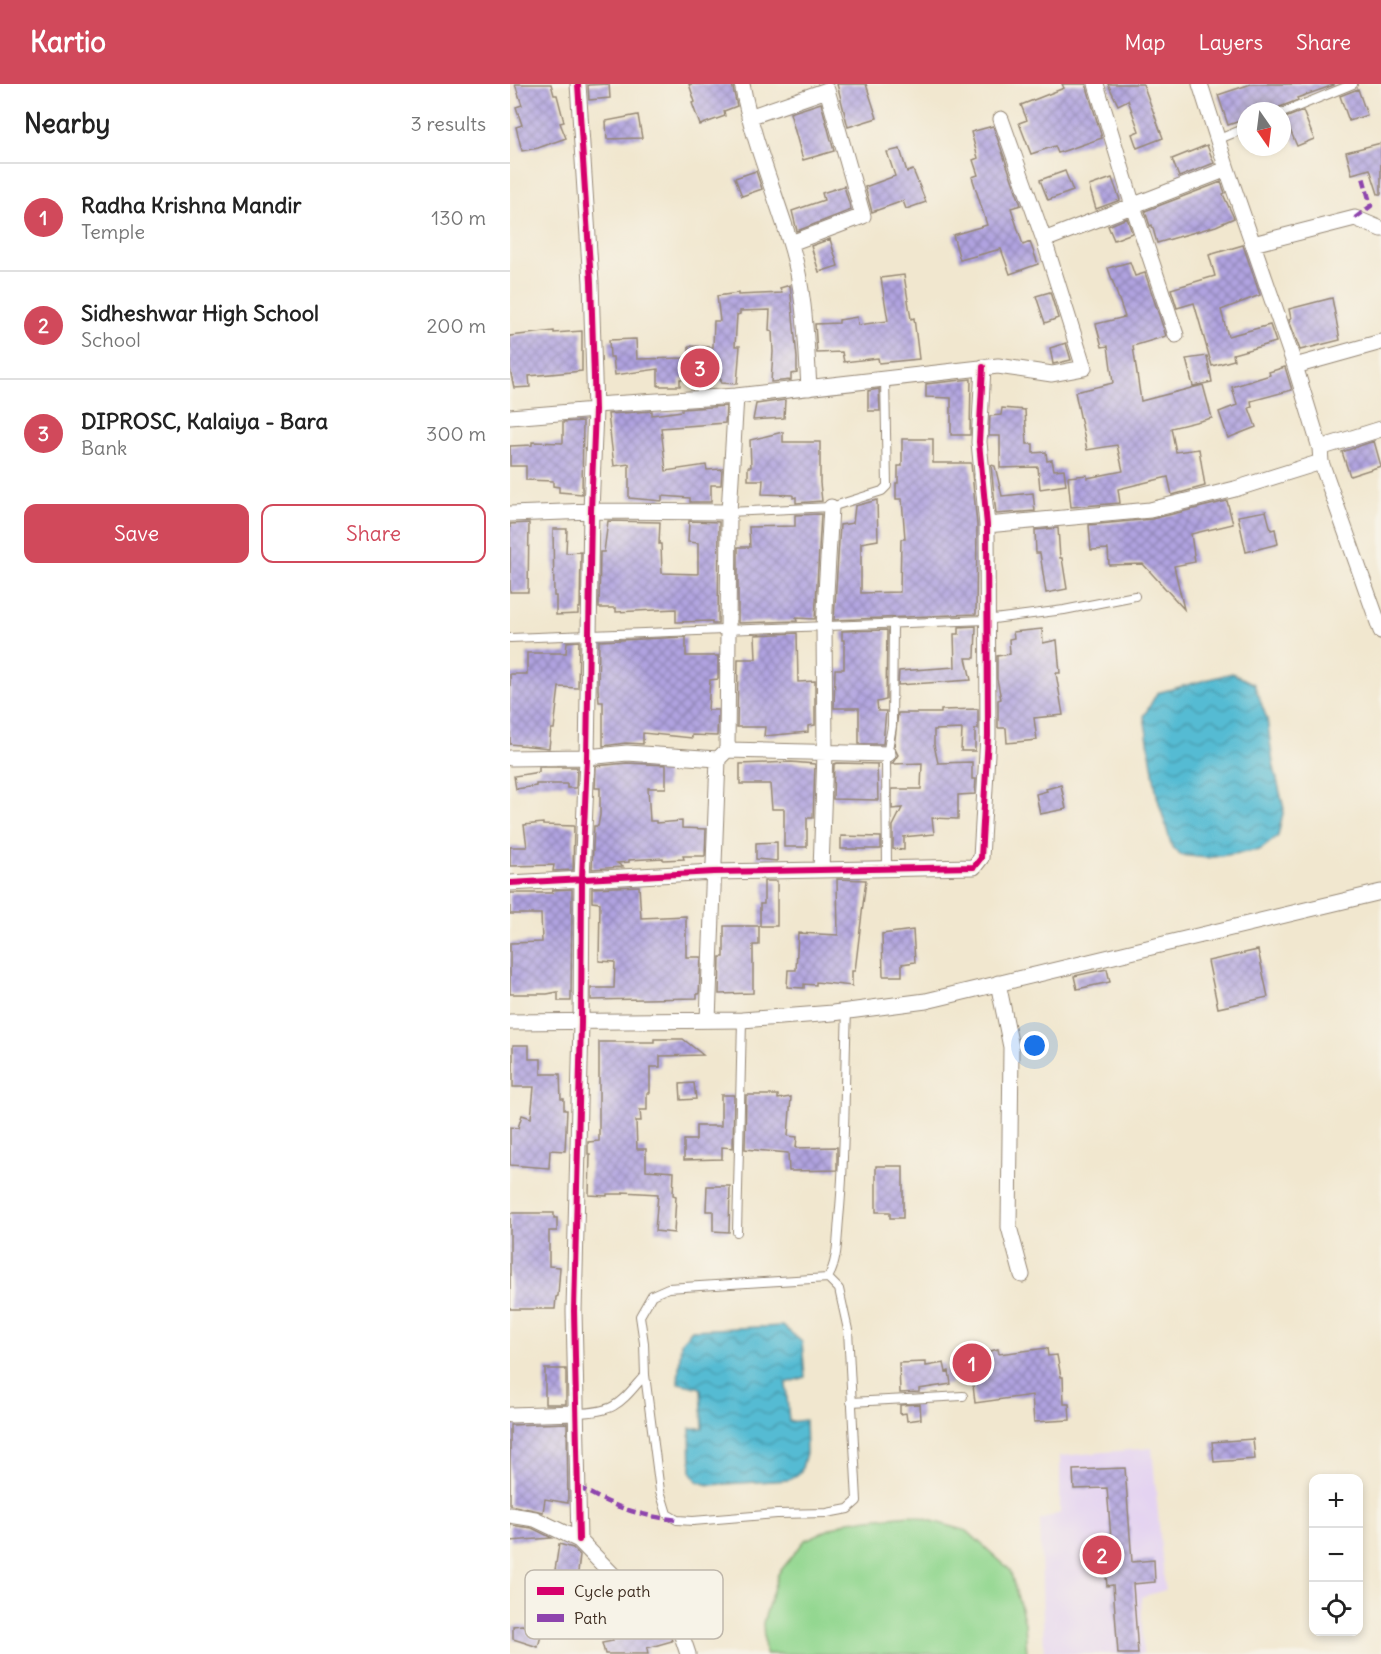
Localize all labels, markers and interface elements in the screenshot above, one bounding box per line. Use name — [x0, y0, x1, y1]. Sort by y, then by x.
text: Kartio — [30, 24, 106, 60]
text: Map — [1125, 29, 1165, 56]
text: Layers — [1198, 29, 1263, 56]
text: Share — [1296, 29, 1351, 56]
north arrow — [1237, 102, 1291, 156]
text: Nearby — [24, 107, 110, 140]
text: 3 results — [410, 111, 486, 136]
text: Radha Krishna Mandir — [81, 191, 301, 219]
text: 1 — [40, 205, 47, 230]
text: 130 m — [431, 205, 486, 230]
text: Temple — [81, 219, 145, 244]
text: Sidheshwar High School — [81, 299, 319, 327]
text: 2 — [38, 313, 49, 338]
text: 200 m — [426, 313, 486, 338]
text: School — [81, 327, 141, 352]
pin: 3 — [680, 346, 720, 390]
text: DIPROSC, Kalaiya - Bara — [81, 407, 328, 435]
text: 3 — [38, 421, 49, 446]
text: 300 m — [426, 421, 486, 446]
text: Bank — [81, 435, 127, 460]
button: Save — [24, 504, 249, 563]
button: Share — [261, 504, 486, 563]
your location — [1020, 1031, 1049, 1060]
pin: 1 — [952, 1340, 992, 1386]
map controls — [1309, 1474, 1363, 1636]
button: + — [1309, 1474, 1363, 1528]
button: − — [1309, 1528, 1363, 1582]
pin: 2 — [1082, 1532, 1122, 1578]
legend — [525, 1570, 723, 1639]
text: Cycle path — [574, 1581, 650, 1601]
button: locate — [1309, 1582, 1363, 1636]
text: Path — [574, 1608, 607, 1628]

